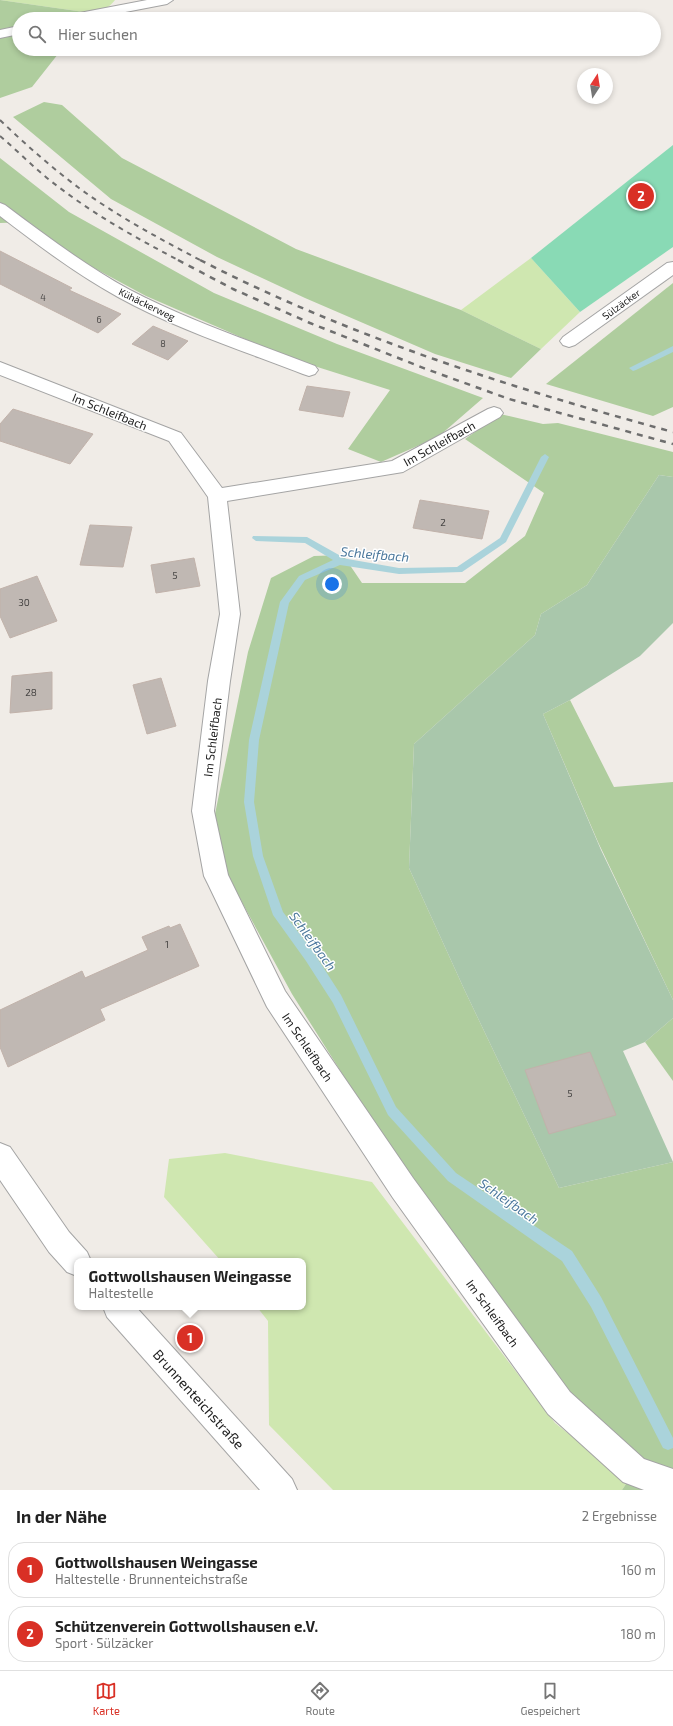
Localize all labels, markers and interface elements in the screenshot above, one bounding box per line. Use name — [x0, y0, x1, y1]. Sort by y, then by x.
search box — [12, 12, 661, 56]
icon: search — [26, 23, 48, 45]
text: Hier suchen — [58, 25, 138, 43]
north arrow — [577, 68, 613, 104]
pin: 2 — [628, 181, 654, 211]
street label: Kühäckerweg — [117, 285, 178, 323]
street label: Sülzäcker — [600, 286, 642, 322]
house number: 4 — [40, 292, 46, 303]
house number: 6 — [96, 314, 102, 325]
house number: 8 — [160, 338, 166, 349]
street label: Im Schleifbach — [70, 390, 150, 432]
street label: Im Schleifbach — [401, 418, 477, 468]
house number: 2 — [440, 516, 446, 528]
water label: Schleifbach — [340, 543, 410, 565]
house number: 5 — [172, 569, 178, 581]
your location — [322, 574, 342, 594]
house number: 30 — [18, 596, 30, 608]
house number: 28 — [25, 686, 37, 698]
street label: Im Schleifbach — [200, 697, 224, 777]
water label: Schleifbach — [286, 909, 340, 973]
house number: 1 — [165, 938, 169, 950]
street label: Im Schleifbach — [280, 1010, 336, 1084]
house number: 5 — [567, 1087, 573, 1099]
water label: Schleifbach — [476, 1175, 542, 1227]
popup — [74, 1258, 306, 1310]
text: Gottwollshausen Weingasse — [89, 1267, 291, 1285]
street label: Im Schleifbach — [464, 1277, 522, 1349]
text: Haltestelle — [89, 1285, 153, 1301]
pin: 1 — [177, 1323, 203, 1353]
street label: Brunnenteichstraße — [150, 1346, 248, 1452]
text: In der Nähe — [16, 1506, 107, 1526]
text: 2 Ergebnisse — [582, 1508, 657, 1524]
text: Gottwollshausen Weingasse — [55, 1553, 258, 1571]
text: 1 — [27, 1562, 33, 1578]
text: 160 m — [621, 1562, 656, 1578]
text: Haltestelle · Brunnenteichstraße — [55, 1571, 248, 1587]
text: Schützenverein Gottwollshausen e.V. — [55, 1617, 318, 1635]
text: 2 — [26, 1626, 34, 1642]
text: 180 m — [621, 1626, 656, 1642]
text: Sport · Sülzäcker — [55, 1635, 154, 1651]
tab: Karte — [93, 1680, 120, 1717]
tab: Route — [306, 1680, 335, 1717]
tab: Gespeichert — [520, 1680, 580, 1717]

